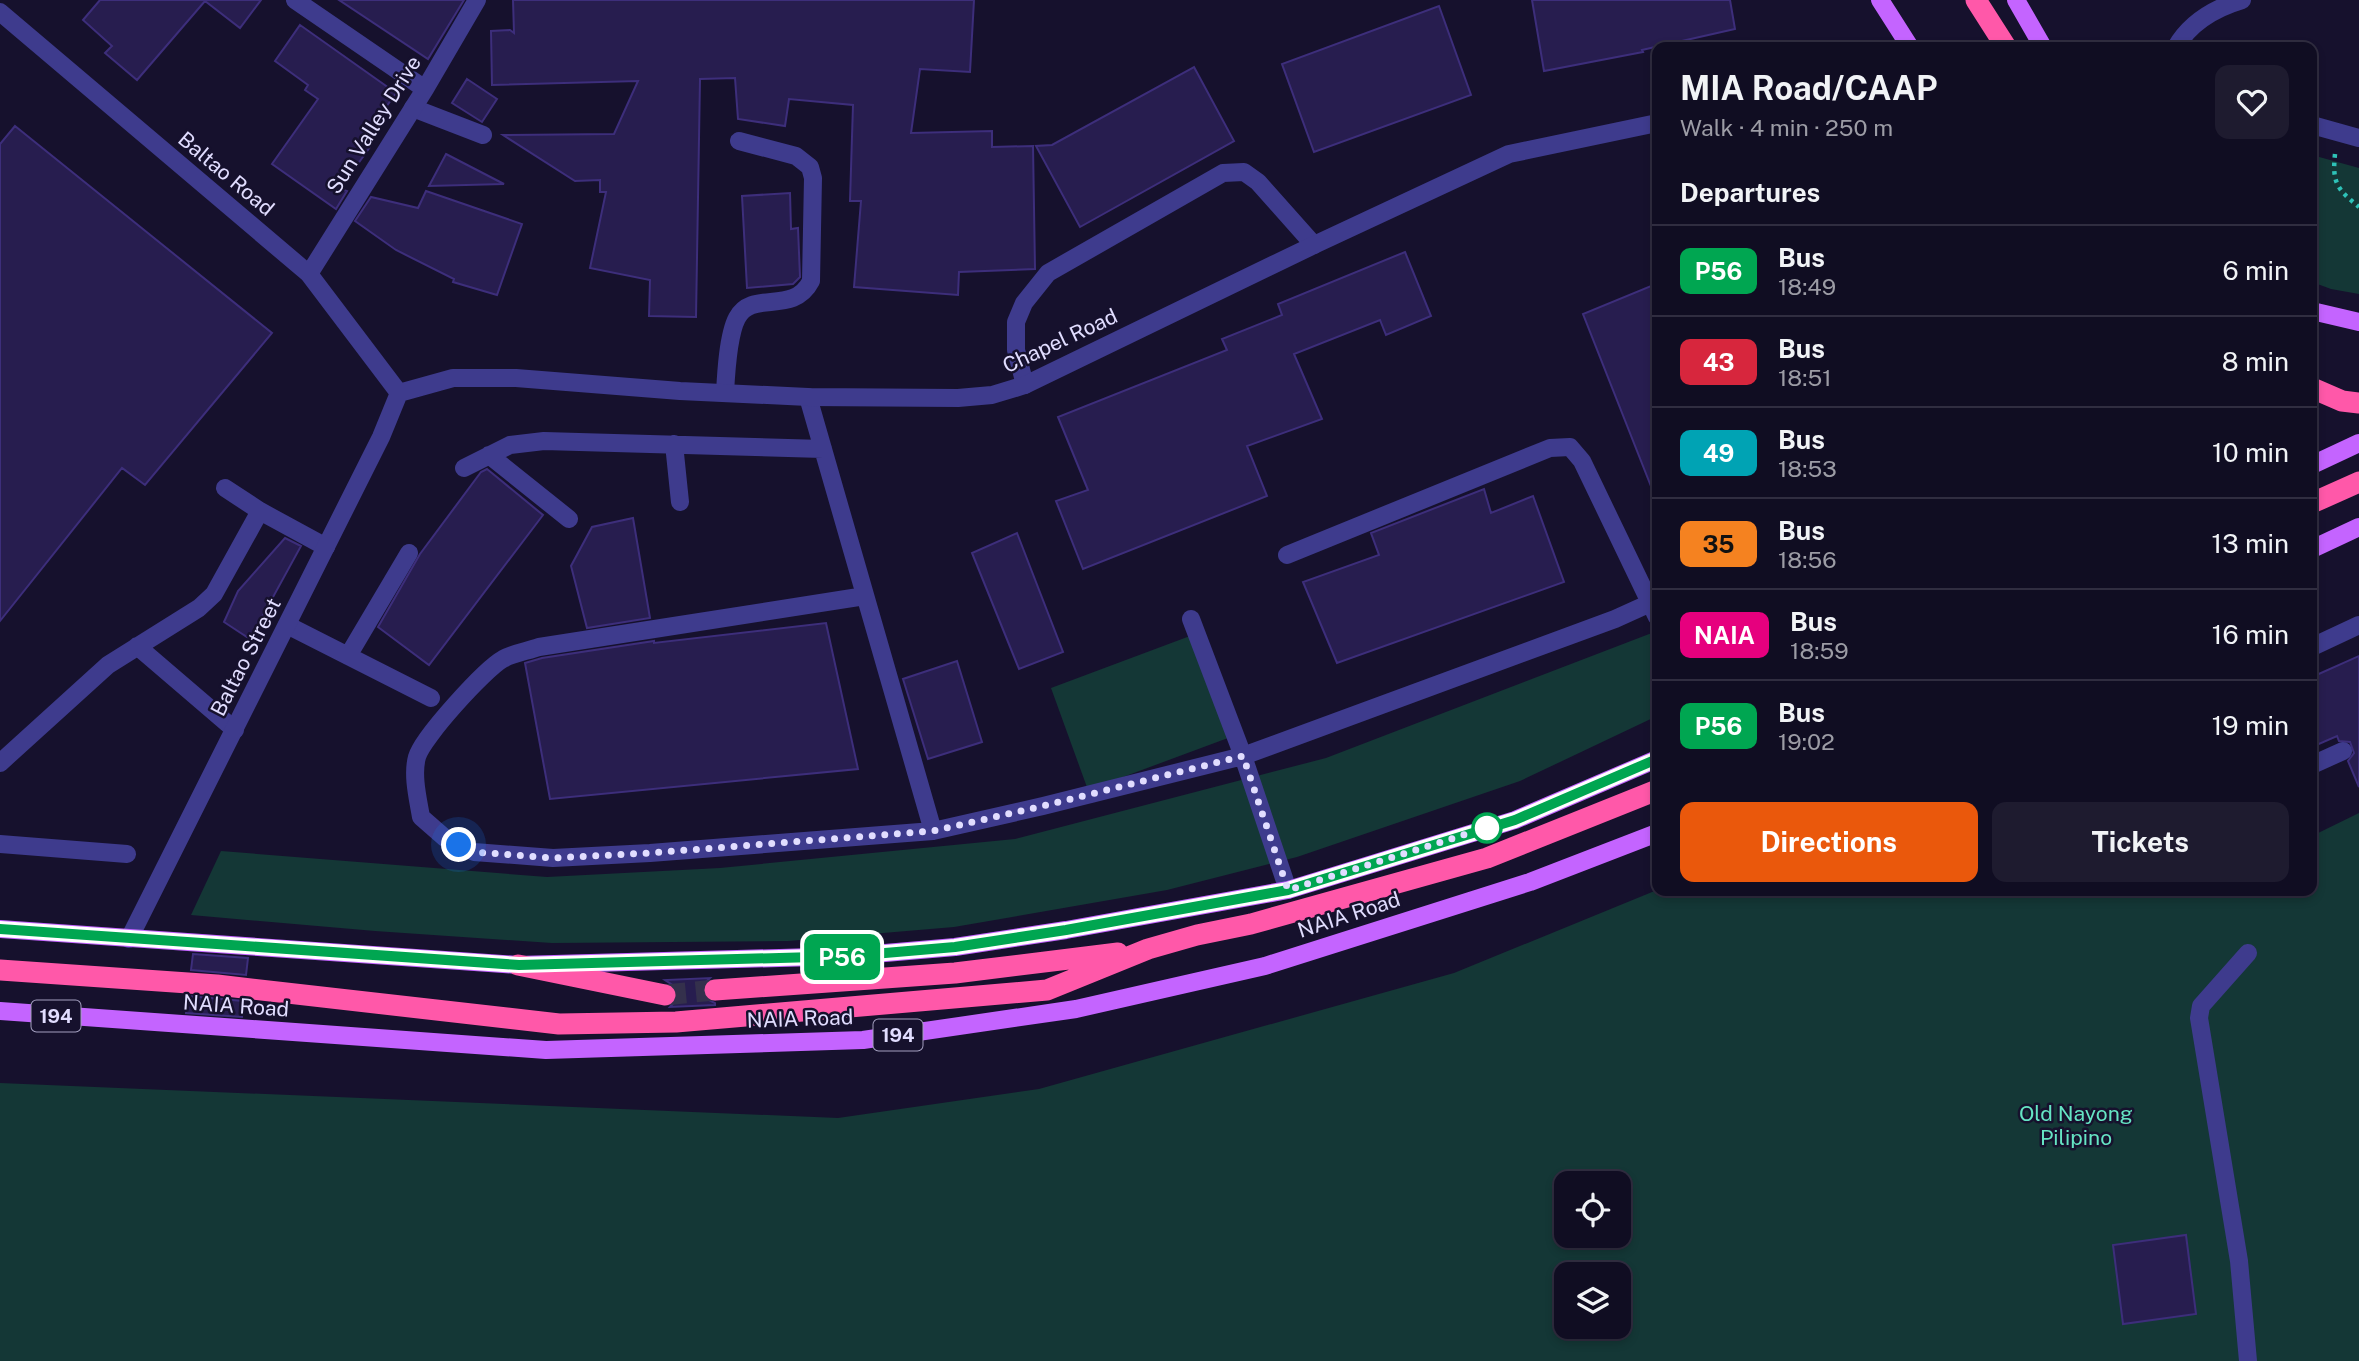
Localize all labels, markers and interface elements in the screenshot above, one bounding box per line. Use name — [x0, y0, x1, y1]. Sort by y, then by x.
street label: Sun Valley Drive — [321, 51, 426, 198]
button: heart — [2215, 65, 2289, 139]
text: MIA Road/CAAP — [1680, 69, 1937, 107]
text: Walk · 4 min · 250 m — [1680, 114, 1893, 141]
street label: Baltao Road — [173, 126, 279, 221]
text: Departures — [1680, 177, 1820, 208]
text: Bus — [1778, 242, 1825, 273]
text: 6 min — [2222, 255, 2289, 286]
text: P56 — [1695, 257, 1742, 285]
text: 18:49 — [1778, 273, 1836, 300]
street label: Chapel Road — [998, 303, 1121, 378]
text: Bus — [1778, 333, 1825, 364]
text: 8 min — [2222, 346, 2289, 377]
text: 43 — [1703, 348, 1734, 376]
text: 18:51 — [1778, 364, 1832, 391]
text: Bus — [1778, 424, 1825, 455]
text: 10 min — [2212, 437, 2289, 468]
text: 49 — [1703, 439, 1734, 467]
text: 18:53 — [1778, 455, 1837, 482]
text: Bus — [1778, 515, 1825, 546]
text: 13 min — [2212, 528, 2289, 559]
text: 35 — [1702, 530, 1735, 558]
text: 18:56 — [1778, 546, 1837, 573]
street label: Baltao Street — [205, 594, 286, 720]
text: Bus — [1790, 606, 1837, 637]
text: 16 min — [2212, 619, 2289, 650]
text: NAIA — [1694, 621, 1755, 649]
text: 18:59 — [1790, 637, 1849, 664]
text: Bus — [1778, 697, 1825, 728]
text: 19 min — [2212, 710, 2289, 741]
text: P56 — [1695, 712, 1742, 740]
text: 19:02 — [1778, 728, 1835, 755]
button: Directions — [1680, 802, 1978, 882]
button: Tickets — [1992, 802, 2289, 882]
unlabelled marker — [1472, 813, 1502, 843]
your location — [441, 827, 476, 862]
street label: NAIA Road — [1294, 886, 1403, 943]
line badge: P56 — [802, 934, 882, 980]
text: P56 — [818, 943, 866, 971]
street label: NAIA Road — [182, 989, 290, 1022]
road number: 194 — [32, 1000, 80, 1032]
street label: NAIA Road — [746, 1004, 854, 1033]
road number: 194 — [874, 1020, 922, 1050]
park label: Old Nayong Pilipino — [2019, 1101, 2133, 1150]
map controls — [1554, 1171, 1631, 1339]
button: locate — [1554, 1171, 1631, 1248]
button: layers — [1554, 1262, 1631, 1339]

